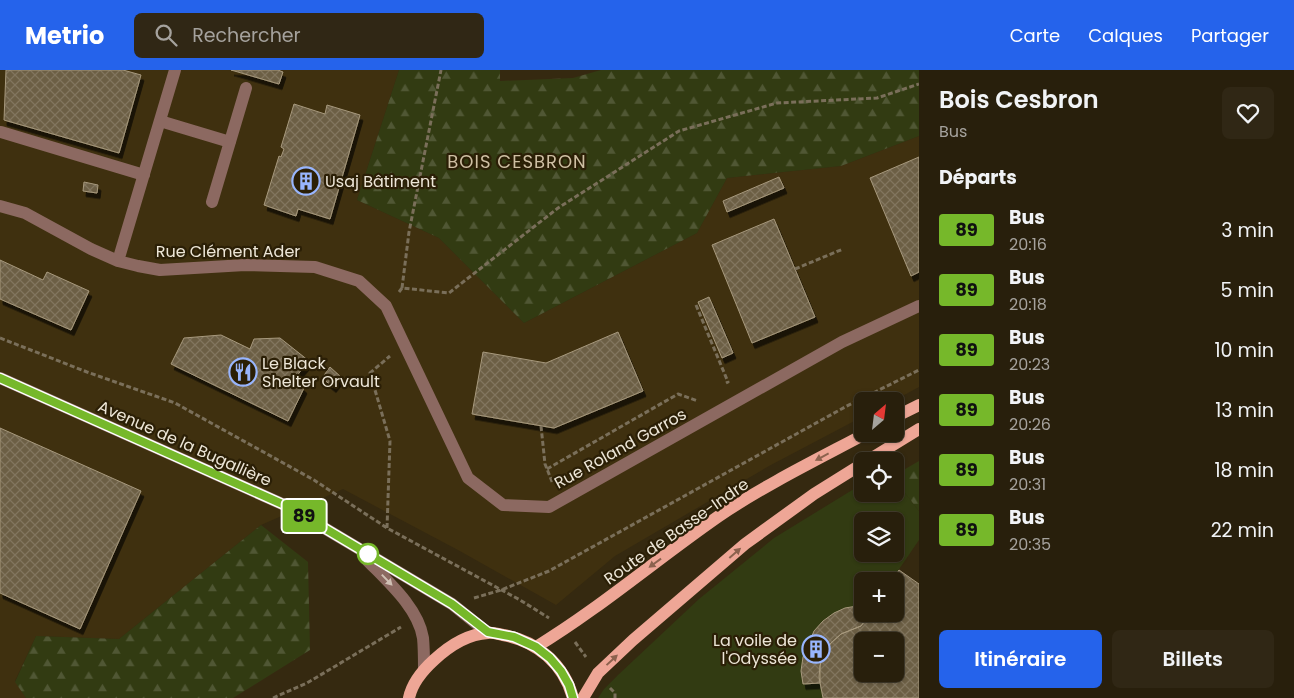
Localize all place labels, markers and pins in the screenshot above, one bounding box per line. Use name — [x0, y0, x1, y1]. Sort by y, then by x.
building icon: Usaj Bâtiment — [291, 166, 321, 196]
place label: Usaj Bâtiment — [325, 170, 436, 193]
place label: Le Black Shelter Orvault — [262, 352, 380, 393]
restaurant icon: Le Black Shelter Orvault — [228, 357, 258, 387]
unlabelled marker — [357, 543, 379, 565]
place label: La voile de l'Odyssée — [713, 629, 797, 670]
building icon: La voile de l'Odyssée — [801, 634, 831, 664]

